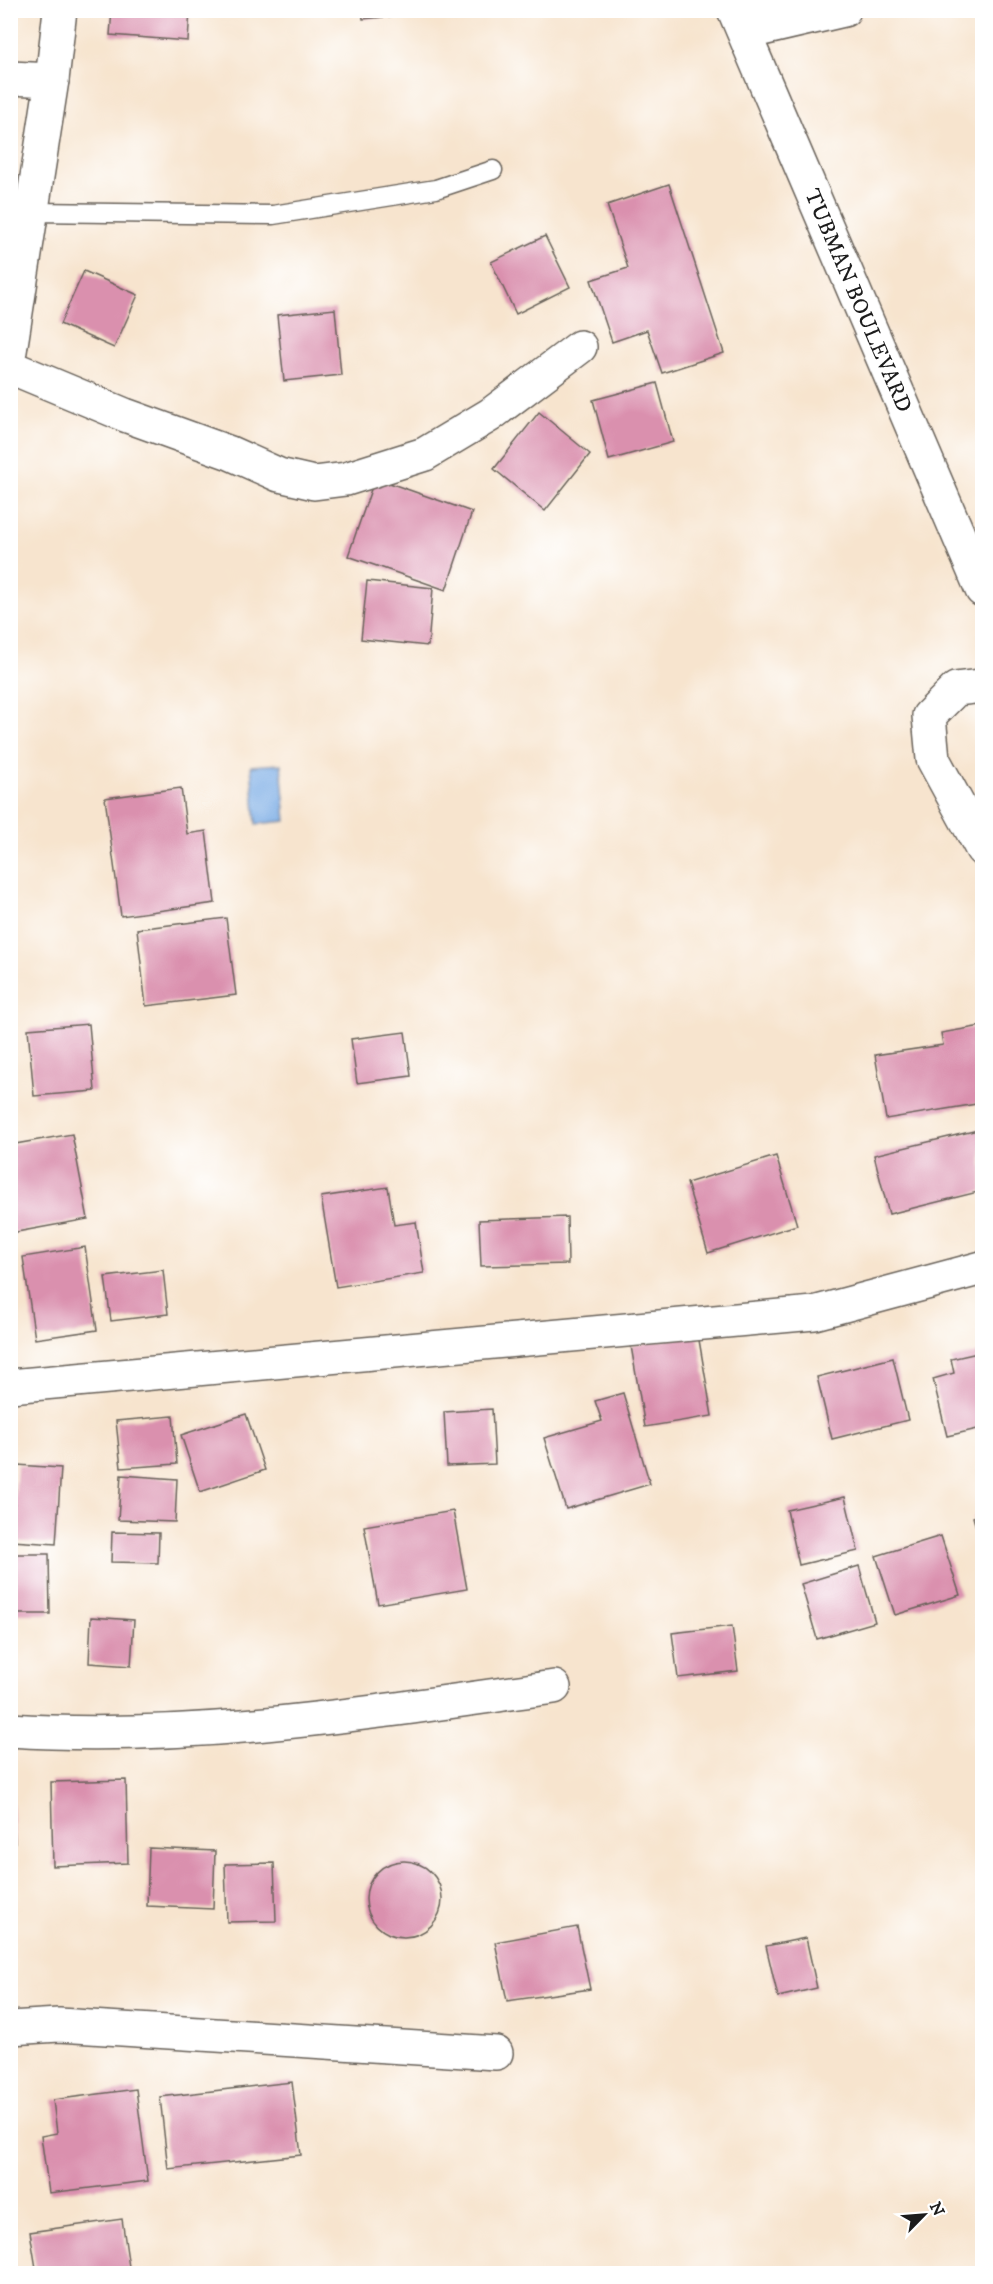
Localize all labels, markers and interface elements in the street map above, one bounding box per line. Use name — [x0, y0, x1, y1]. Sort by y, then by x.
street label: TUBMAN BOULEVARD — [799, 185, 918, 416]
north arrow — [894, 2185, 954, 2245]
text: N — [925, 2199, 949, 2219]

